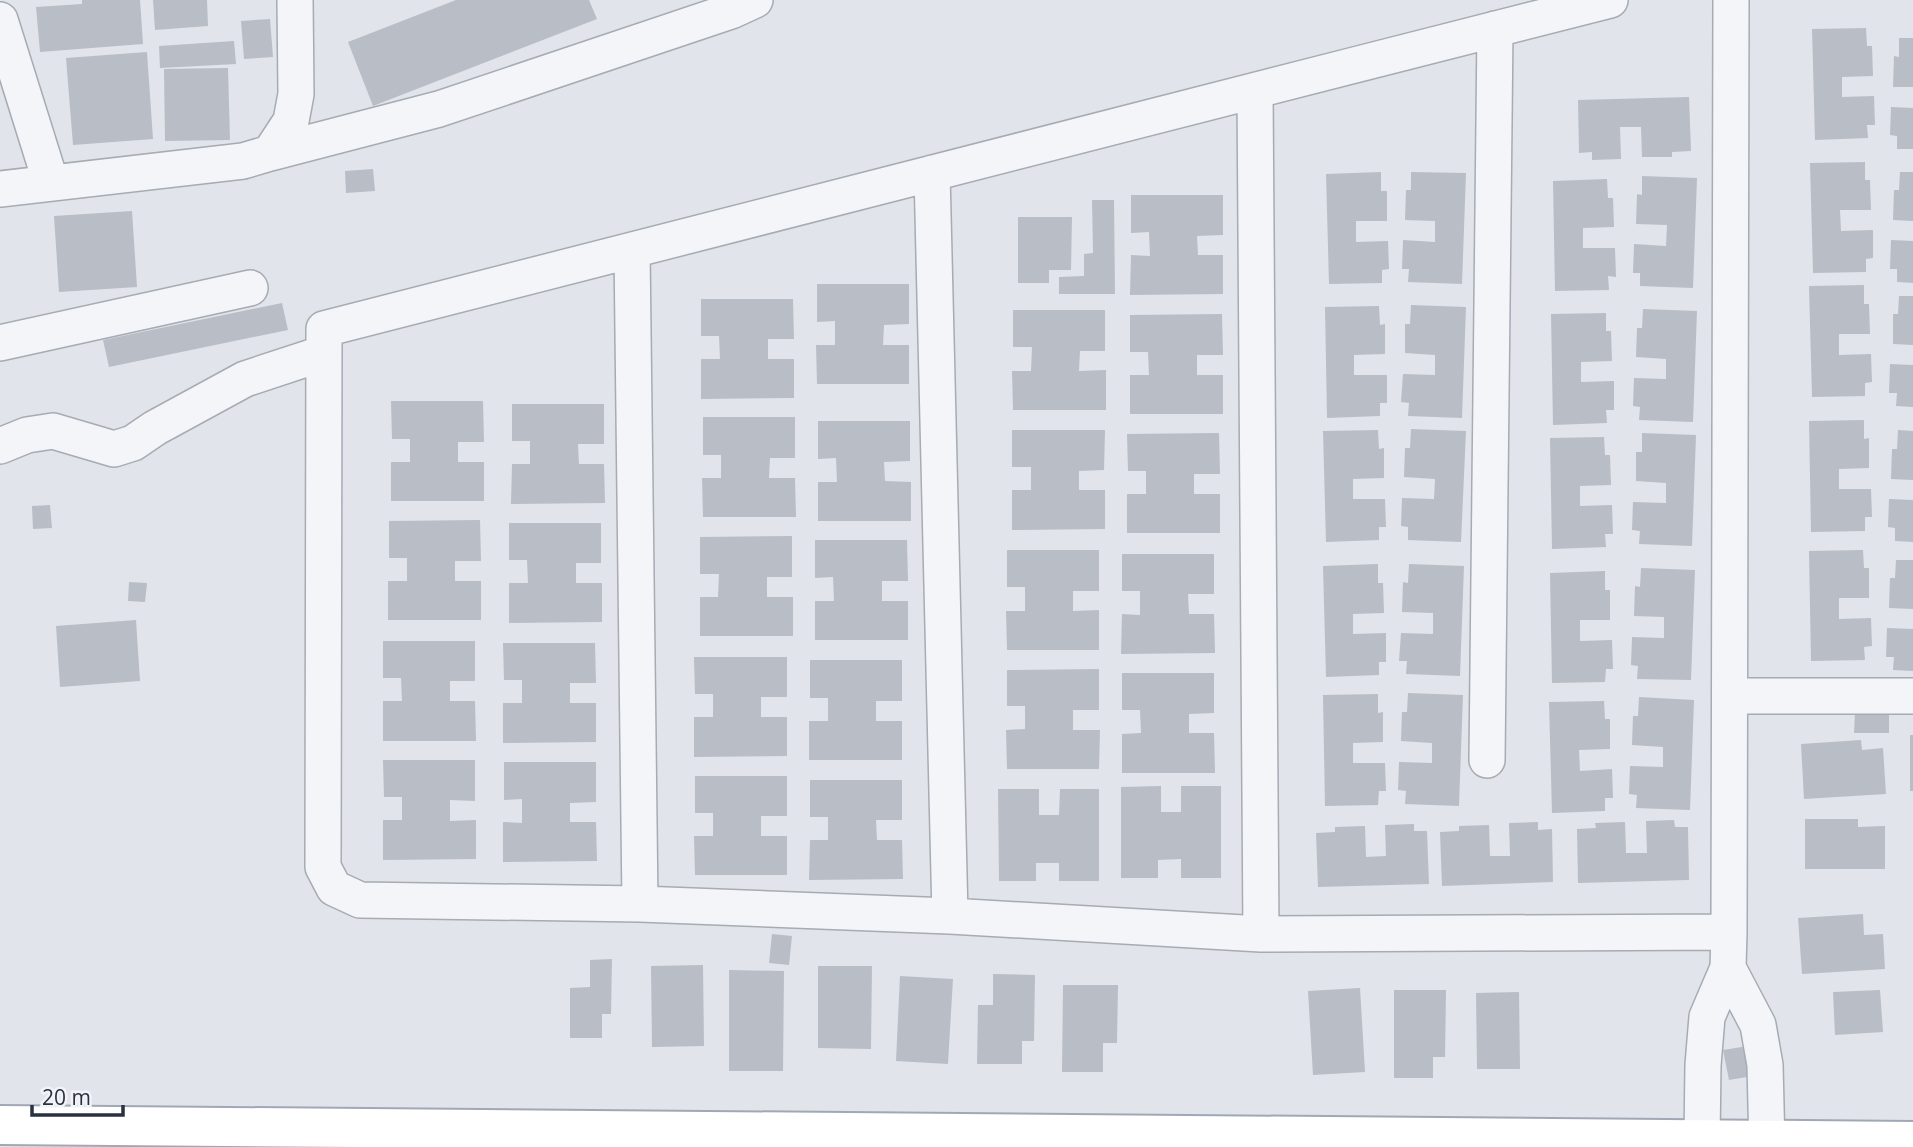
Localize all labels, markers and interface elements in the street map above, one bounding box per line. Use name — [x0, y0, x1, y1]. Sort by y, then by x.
scale bar — [32, 1074, 122, 1118]
text: 20 m — [42, 1083, 91, 1111]

